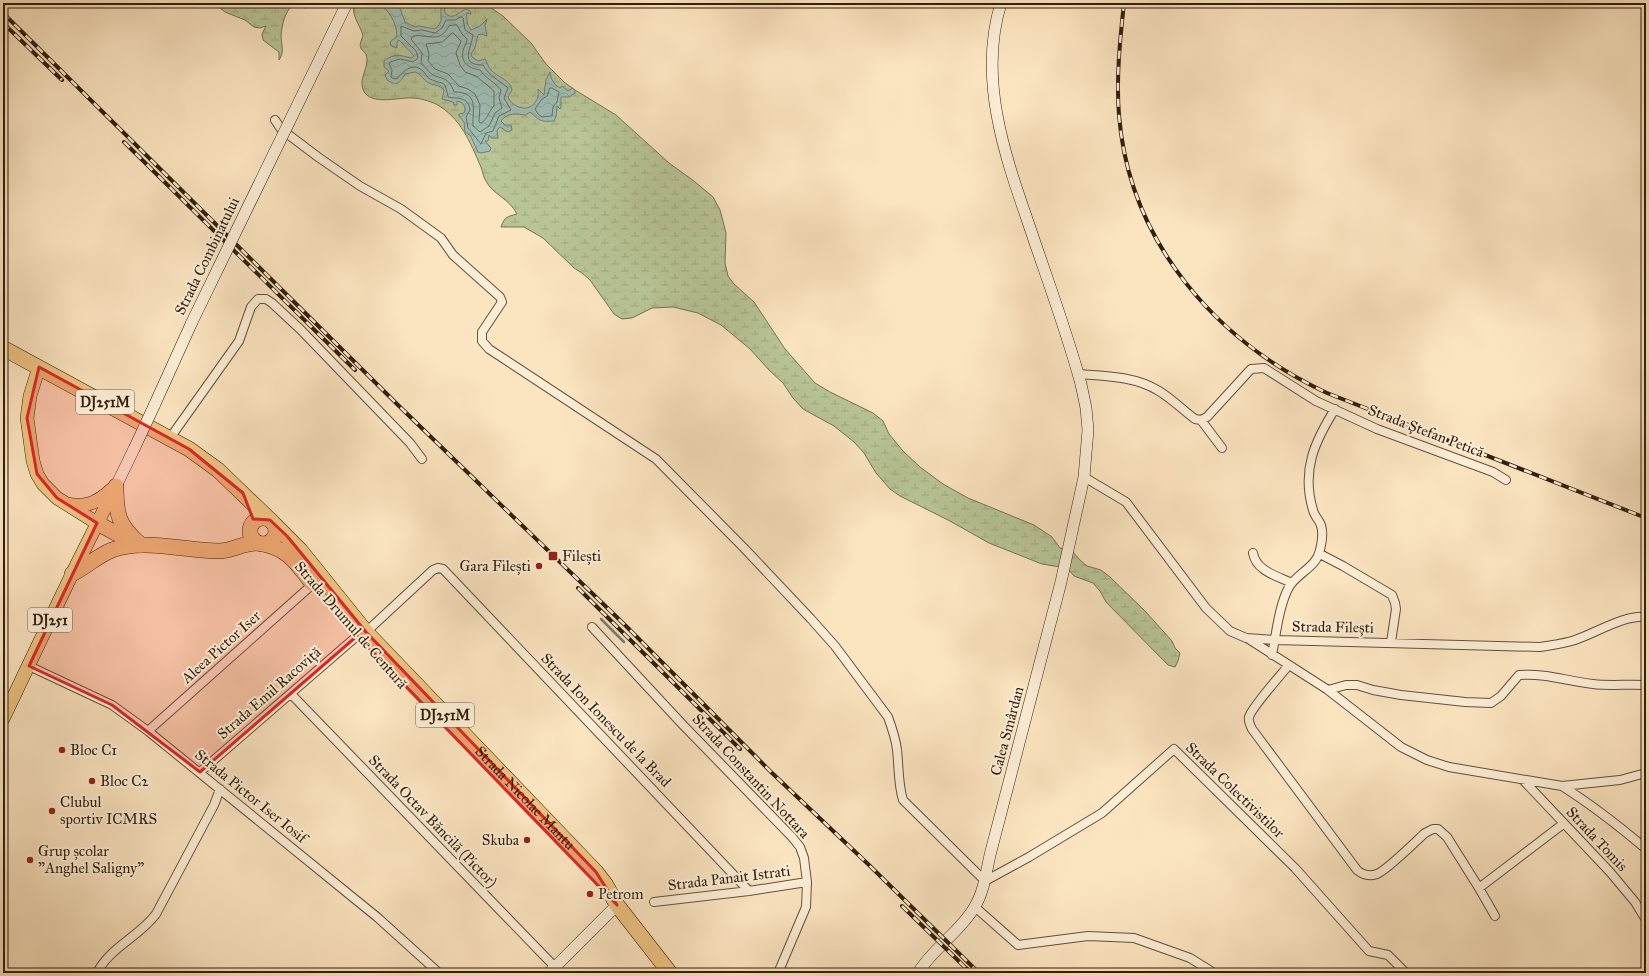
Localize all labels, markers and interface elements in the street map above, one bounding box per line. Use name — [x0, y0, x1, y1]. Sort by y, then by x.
street label: Strada Combinatului — [171, 194, 243, 318]
road number: DJ251M — [76, 390, 134, 414]
street label: Strada Ștefan Petică — [1366, 401, 1487, 462]
place label: Filești — [562, 547, 601, 565]
marker: Filești — [547, 550, 559, 562]
place label: Gara Filești — [459, 557, 531, 575]
street label: Strada Drumul de Centură — [291, 558, 412, 693]
marker: Gara Filești — [534, 561, 544, 571]
street label: Aleea Pictor Iser — [177, 606, 265, 688]
road number: DJ251 — [28, 608, 72, 632]
street label: Strada Filești — [1292, 617, 1374, 637]
street label: Strada Emil Racoviță — [213, 643, 325, 743]
street label: Strada Ion Ionescu de la Brad — [537, 649, 675, 791]
street label: Calea Smârdan — [986, 684, 1028, 778]
road number: DJ251M — [416, 703, 474, 727]
street label: Strada Constantin Nottara — [688, 710, 814, 843]
street label: Strada Colectivistilor — [1182, 738, 1288, 842]
place label: Bloc C1 — [70, 741, 117, 759]
street label: Strada Nicolae Mantu — [471, 742, 579, 854]
marker: Bloc C1 — [57, 745, 67, 755]
street label: Strada Pictor Iser Iosif — [191, 745, 313, 849]
street label: Strada Octav Băncilă (Pictor) — [364, 751, 501, 892]
place label: Bloc C2 — [100, 772, 149, 790]
marker: Bloc C2 — [87, 776, 97, 786]
place label: Clubul sportiv ICMRS — [60, 793, 157, 828]
street label: Strada Tomis — [1563, 803, 1631, 875]
marker: Clubul sportiv ICMRS — [47, 806, 57, 816]
place label: Skuba — [482, 831, 520, 849]
marker: Skuba — [522, 835, 532, 845]
place label: Grup școlar "Anghel Saligny" — [38, 842, 144, 877]
marker: Grup școlar "Anghel Saligny" — [25, 855, 35, 865]
street label: Strada Panait Istrati — [667, 862, 791, 894]
place label: Petrom — [598, 885, 644, 903]
marker: Petrom — [585, 889, 595, 899]

